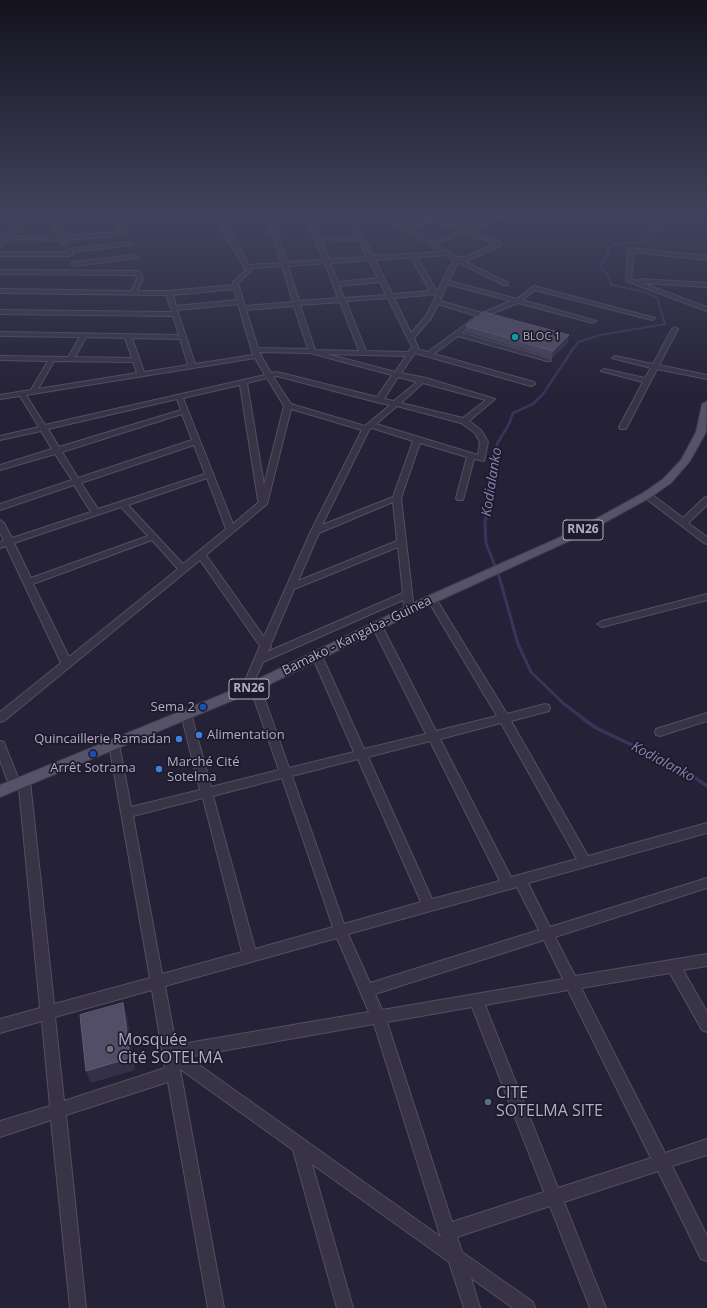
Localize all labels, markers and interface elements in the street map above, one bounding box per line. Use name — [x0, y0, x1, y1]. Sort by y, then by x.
place label: BLOC 1 — [523, 330, 560, 344]
marker: BLOC 1 — [510, 332, 520, 342]
water label: Kodialanko — [478, 446, 506, 518]
road number: RN26 — [563, 520, 603, 540]
street label: Bamako - Kangaba- Guinea — [280, 593, 434, 679]
road number: RN26 — [229, 679, 269, 699]
place label: Sema 2 — [151, 699, 195, 715]
marker: Sema 2 — [198, 702, 208, 712]
place label: Alimentation — [207, 727, 285, 743]
marker: Alimentation — [194, 730, 204, 740]
place label: Quincaillerie Ramadan — [34, 731, 171, 747]
marker: Quincaillerie Ramadan — [174, 734, 184, 744]
water label: Kodialanko — [628, 738, 698, 786]
marker: Arrêt Sotrama — [88, 749, 98, 759]
place label: Marché Cité Sotelma — [167, 754, 240, 785]
place label: Arrêt Sotrama — [50, 760, 136, 776]
marker: Marché Cité Sotelma — [154, 764, 164, 774]
place label: Mosquée Cité SOTELMA — [118, 1030, 223, 1068]
marker: Mosquée Cité SOTELMA — [105, 1044, 115, 1054]
place label: CITE SOTELMA SITE — [496, 1083, 603, 1121]
marker: CITE SOTELMA SITE — [483, 1097, 493, 1107]

